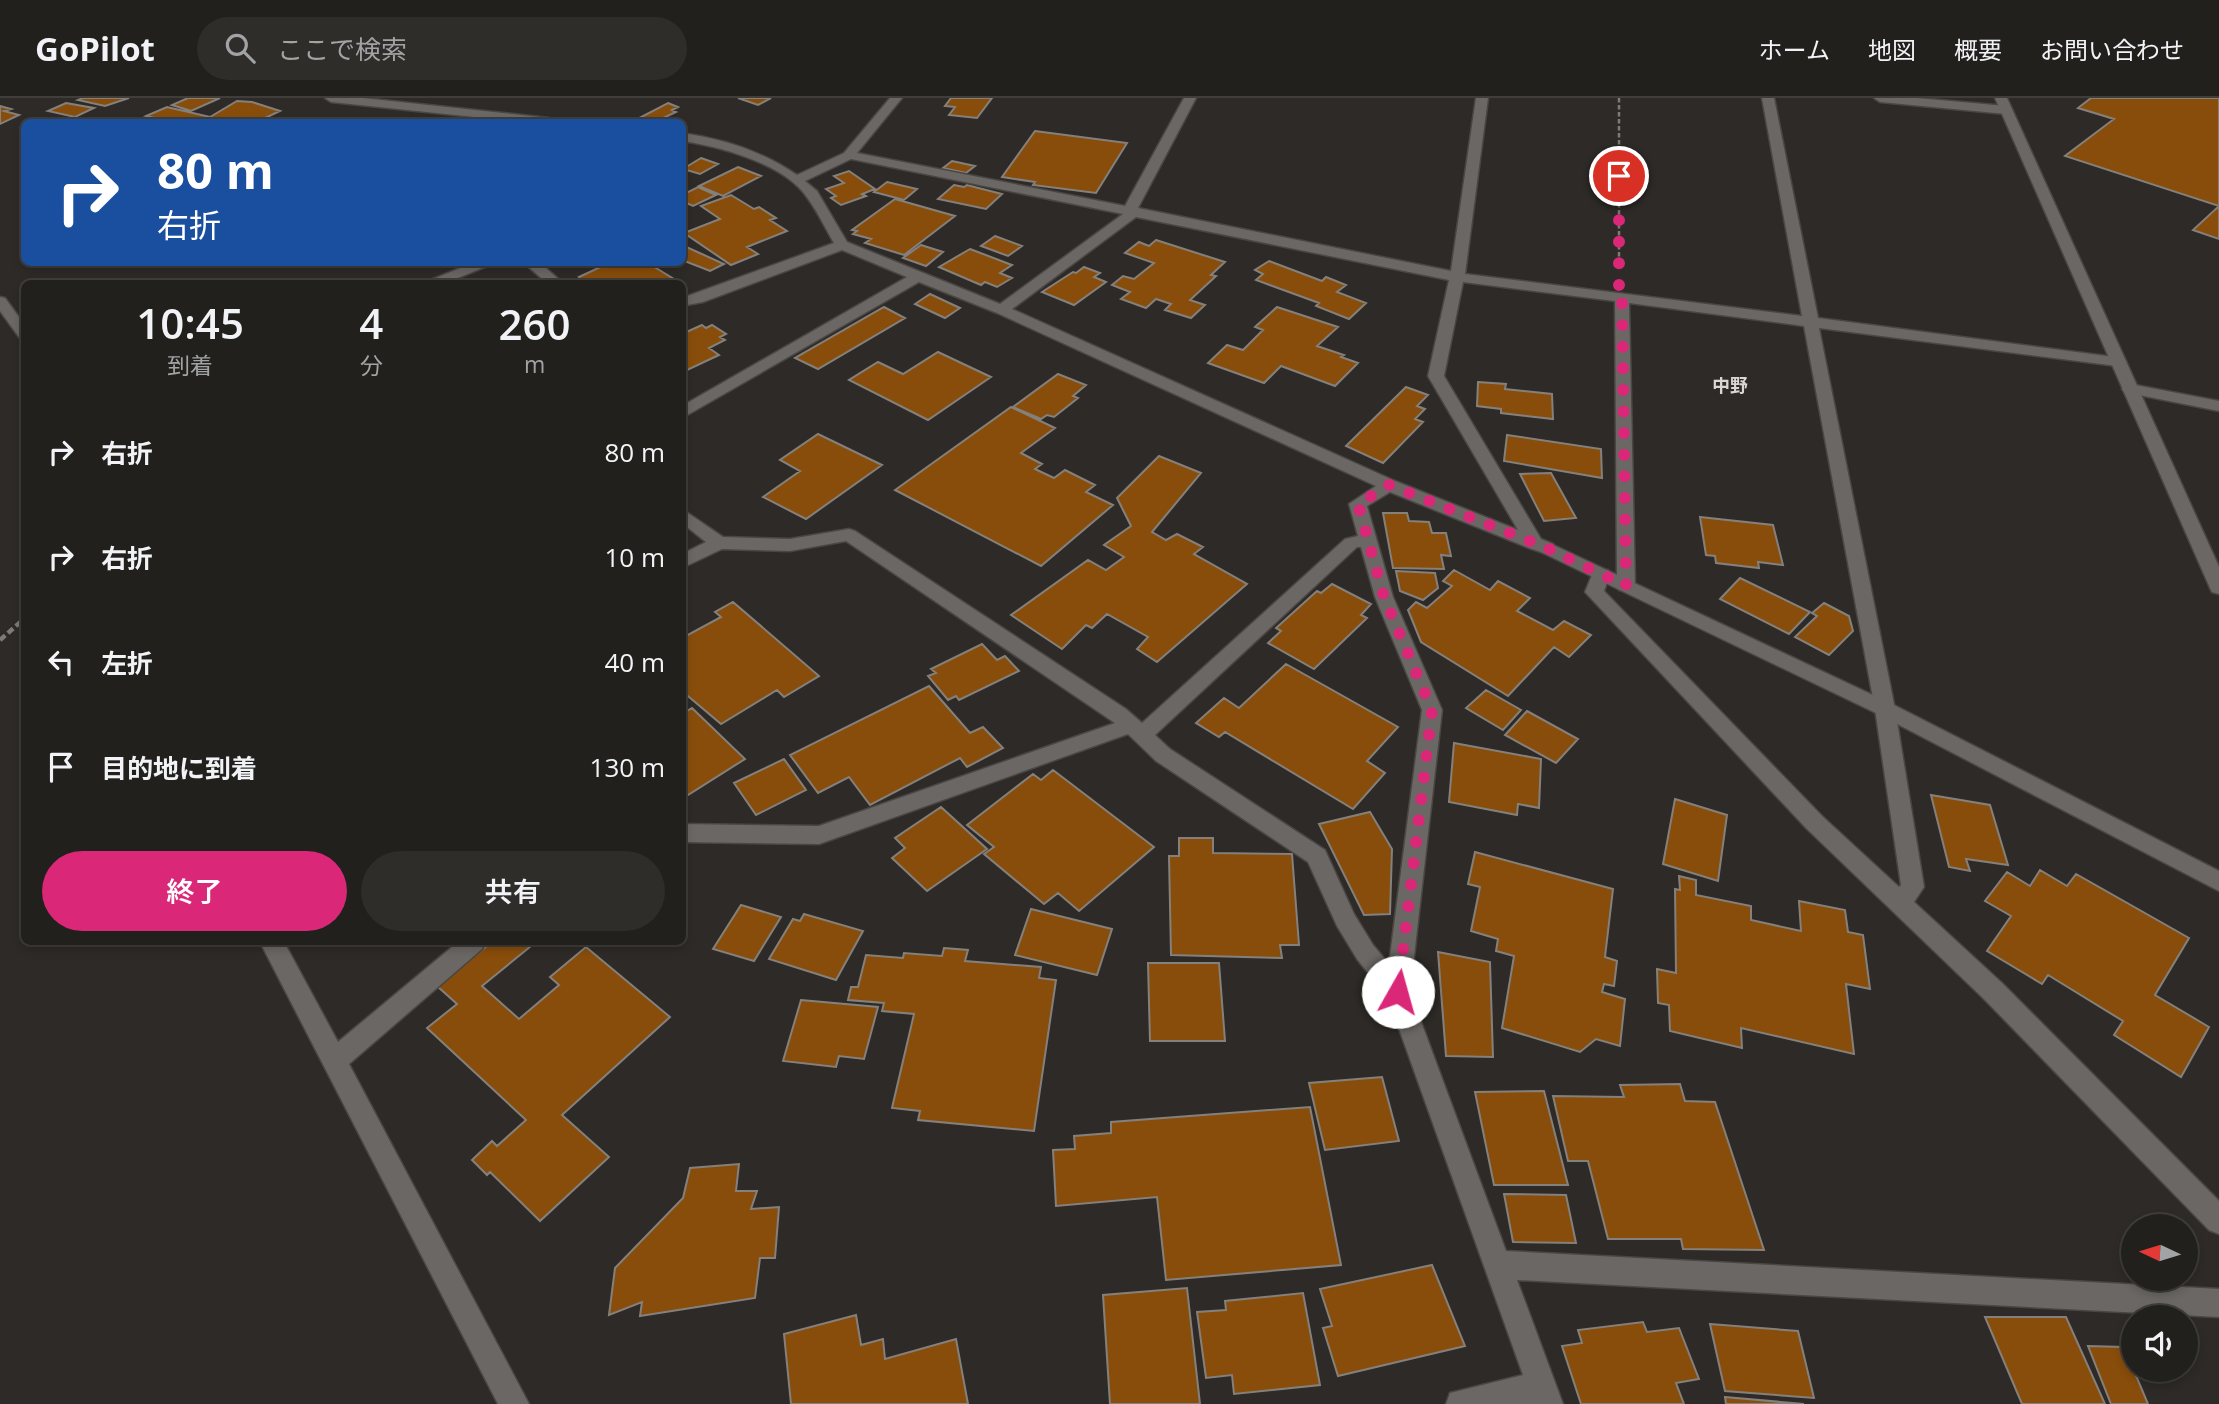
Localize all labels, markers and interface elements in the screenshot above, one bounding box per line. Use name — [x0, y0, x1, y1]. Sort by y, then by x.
search box — [197, 17, 687, 80]
text: GoPilot — [35, 26, 155, 71]
icon: search — [221, 29, 259, 67]
text: ここで検索 — [277, 31, 407, 67]
text: ホーム — [1759, 33, 1830, 66]
text: 地図 — [1868, 33, 1916, 66]
text: 概要 — [1954, 33, 2002, 66]
text: お問い合わせ — [2040, 33, 2184, 66]
text: 80 m — [157, 137, 274, 203]
pin — [1589, 146, 1649, 206]
icon: right — [42, 147, 133, 238]
icon: arrive — [1600, 157, 1638, 195]
text: 右折 — [157, 203, 221, 246]
text: 10:45 — [136, 294, 244, 351]
text: 4 — [359, 294, 383, 351]
text: 260 — [499, 295, 571, 352]
text: m — [524, 348, 545, 380]
text: 到着 — [167, 349, 213, 381]
text: 分 — [360, 349, 383, 381]
district label: 中野 — [1712, 373, 1748, 397]
icon: right — [42, 433, 80, 471]
text: 80 m — [604, 434, 665, 470]
text: 右折 — [101, 435, 153, 471]
icon: right — [42, 538, 80, 576]
text: 10 m — [604, 539, 665, 575]
text: 右折 — [101, 540, 153, 576]
icon: left — [42, 643, 80, 681]
text: 40 m — [604, 644, 665, 680]
text: 左折 — [101, 645, 153, 681]
icon: arrive — [42, 748, 80, 786]
text: 130 m — [590, 749, 665, 785]
text: 目的地に到着 — [101, 750, 257, 786]
button: 終了 — [42, 851, 347, 931]
button: 共有 — [361, 851, 665, 931]
position arrow — [1361, 955, 1435, 1029]
north arrow — [2121, 1214, 2198, 1292]
map controls — [2121, 1214, 2198, 1382]
button: sound — [2121, 1305, 2198, 1382]

